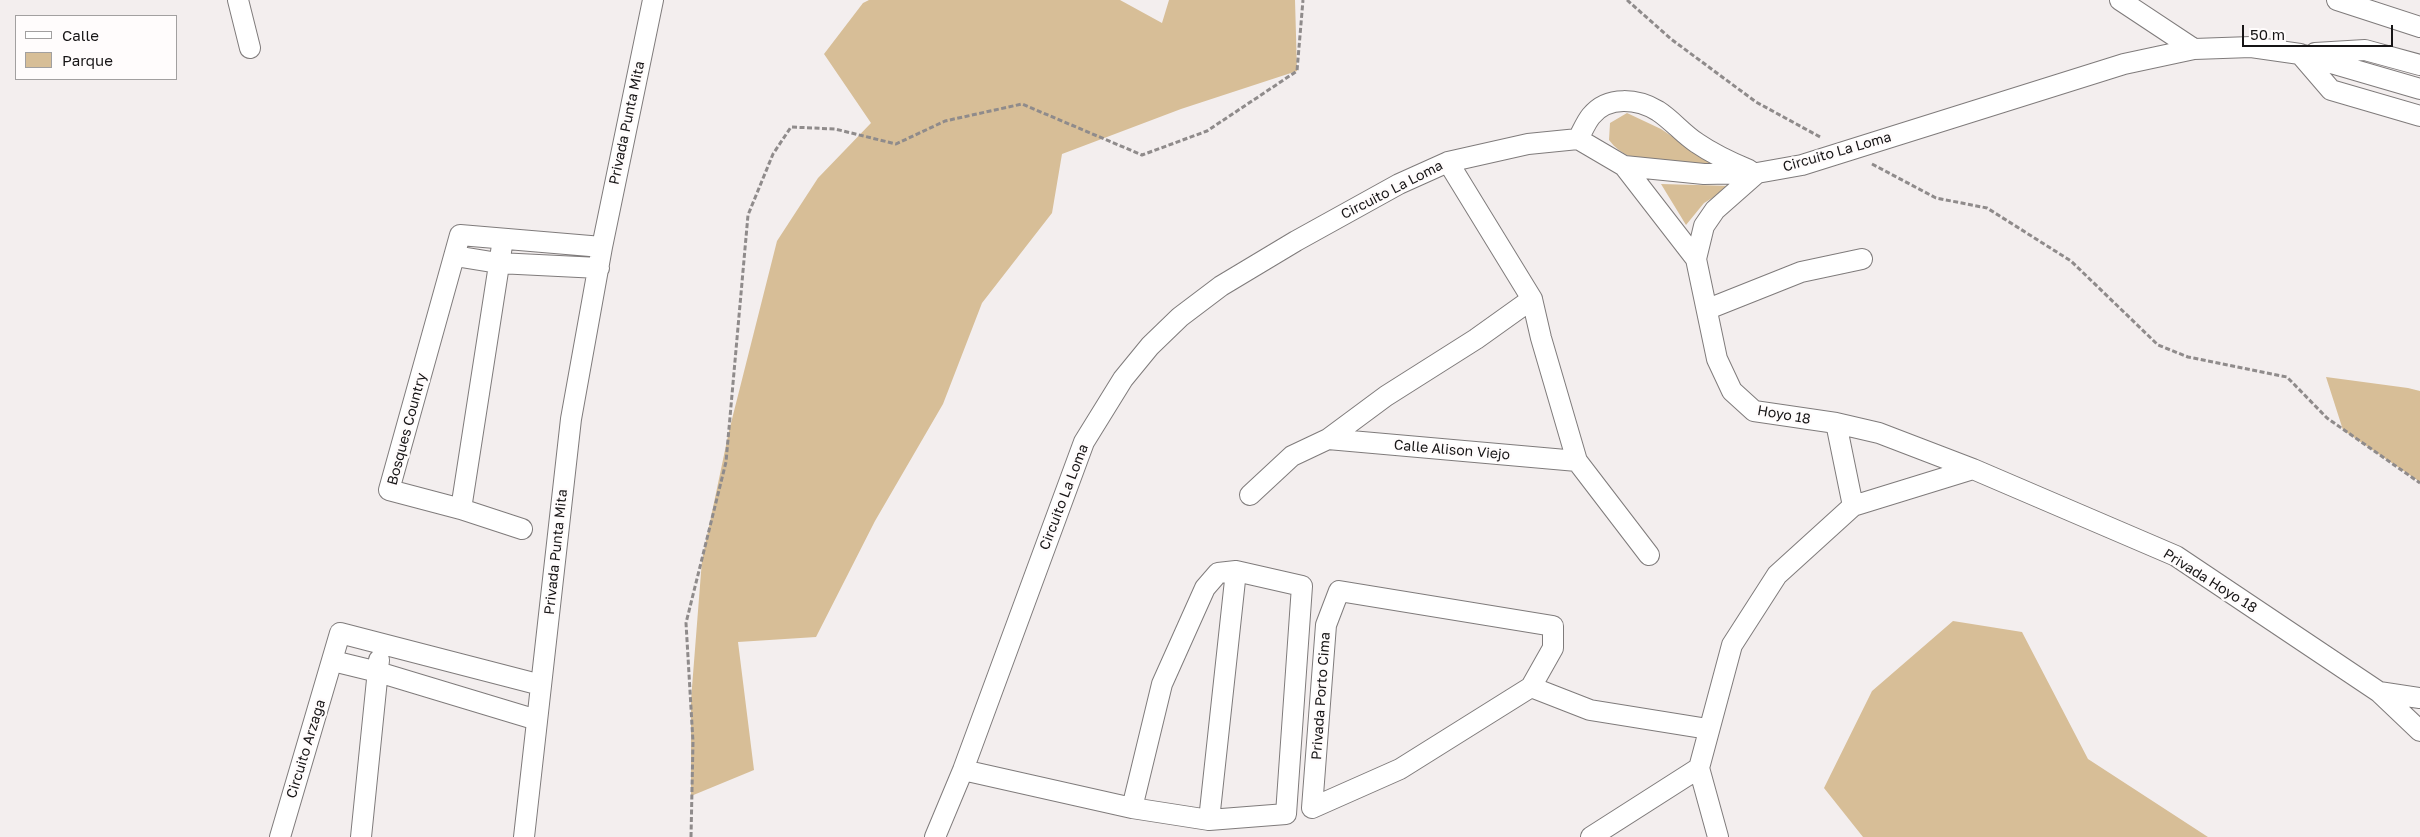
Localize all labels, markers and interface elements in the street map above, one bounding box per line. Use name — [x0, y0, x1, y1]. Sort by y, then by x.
legend — [15, 15, 178, 80]
scale bar — [2245, 15, 2396, 47]
text: 50 m — [2250, 25, 2285, 43]
text: Calle — [62, 26, 99, 44]
text: Parque — [62, 51, 113, 69]
street label: Privada Punta Mita — [606, 60, 648, 186]
street label: Circuito La Loma — [1781, 128, 1893, 176]
street label: Circuito La Loma — [1338, 157, 1446, 223]
street label: Bosques Country — [384, 371, 430, 487]
street label: Hoyo 18 — [1756, 402, 1812, 428]
street label: Calle Alison Viejo — [1393, 437, 1511, 463]
street label: Circuito La Loma — [1036, 442, 1092, 552]
street label: Privada Punta Mita — [541, 488, 571, 616]
street label: Privada Hoyo 18 — [2160, 545, 2260, 617]
street label: Privada Porto Cima — [1308, 632, 1334, 760]
street label: Circuito Arzaga — [283, 698, 329, 800]

